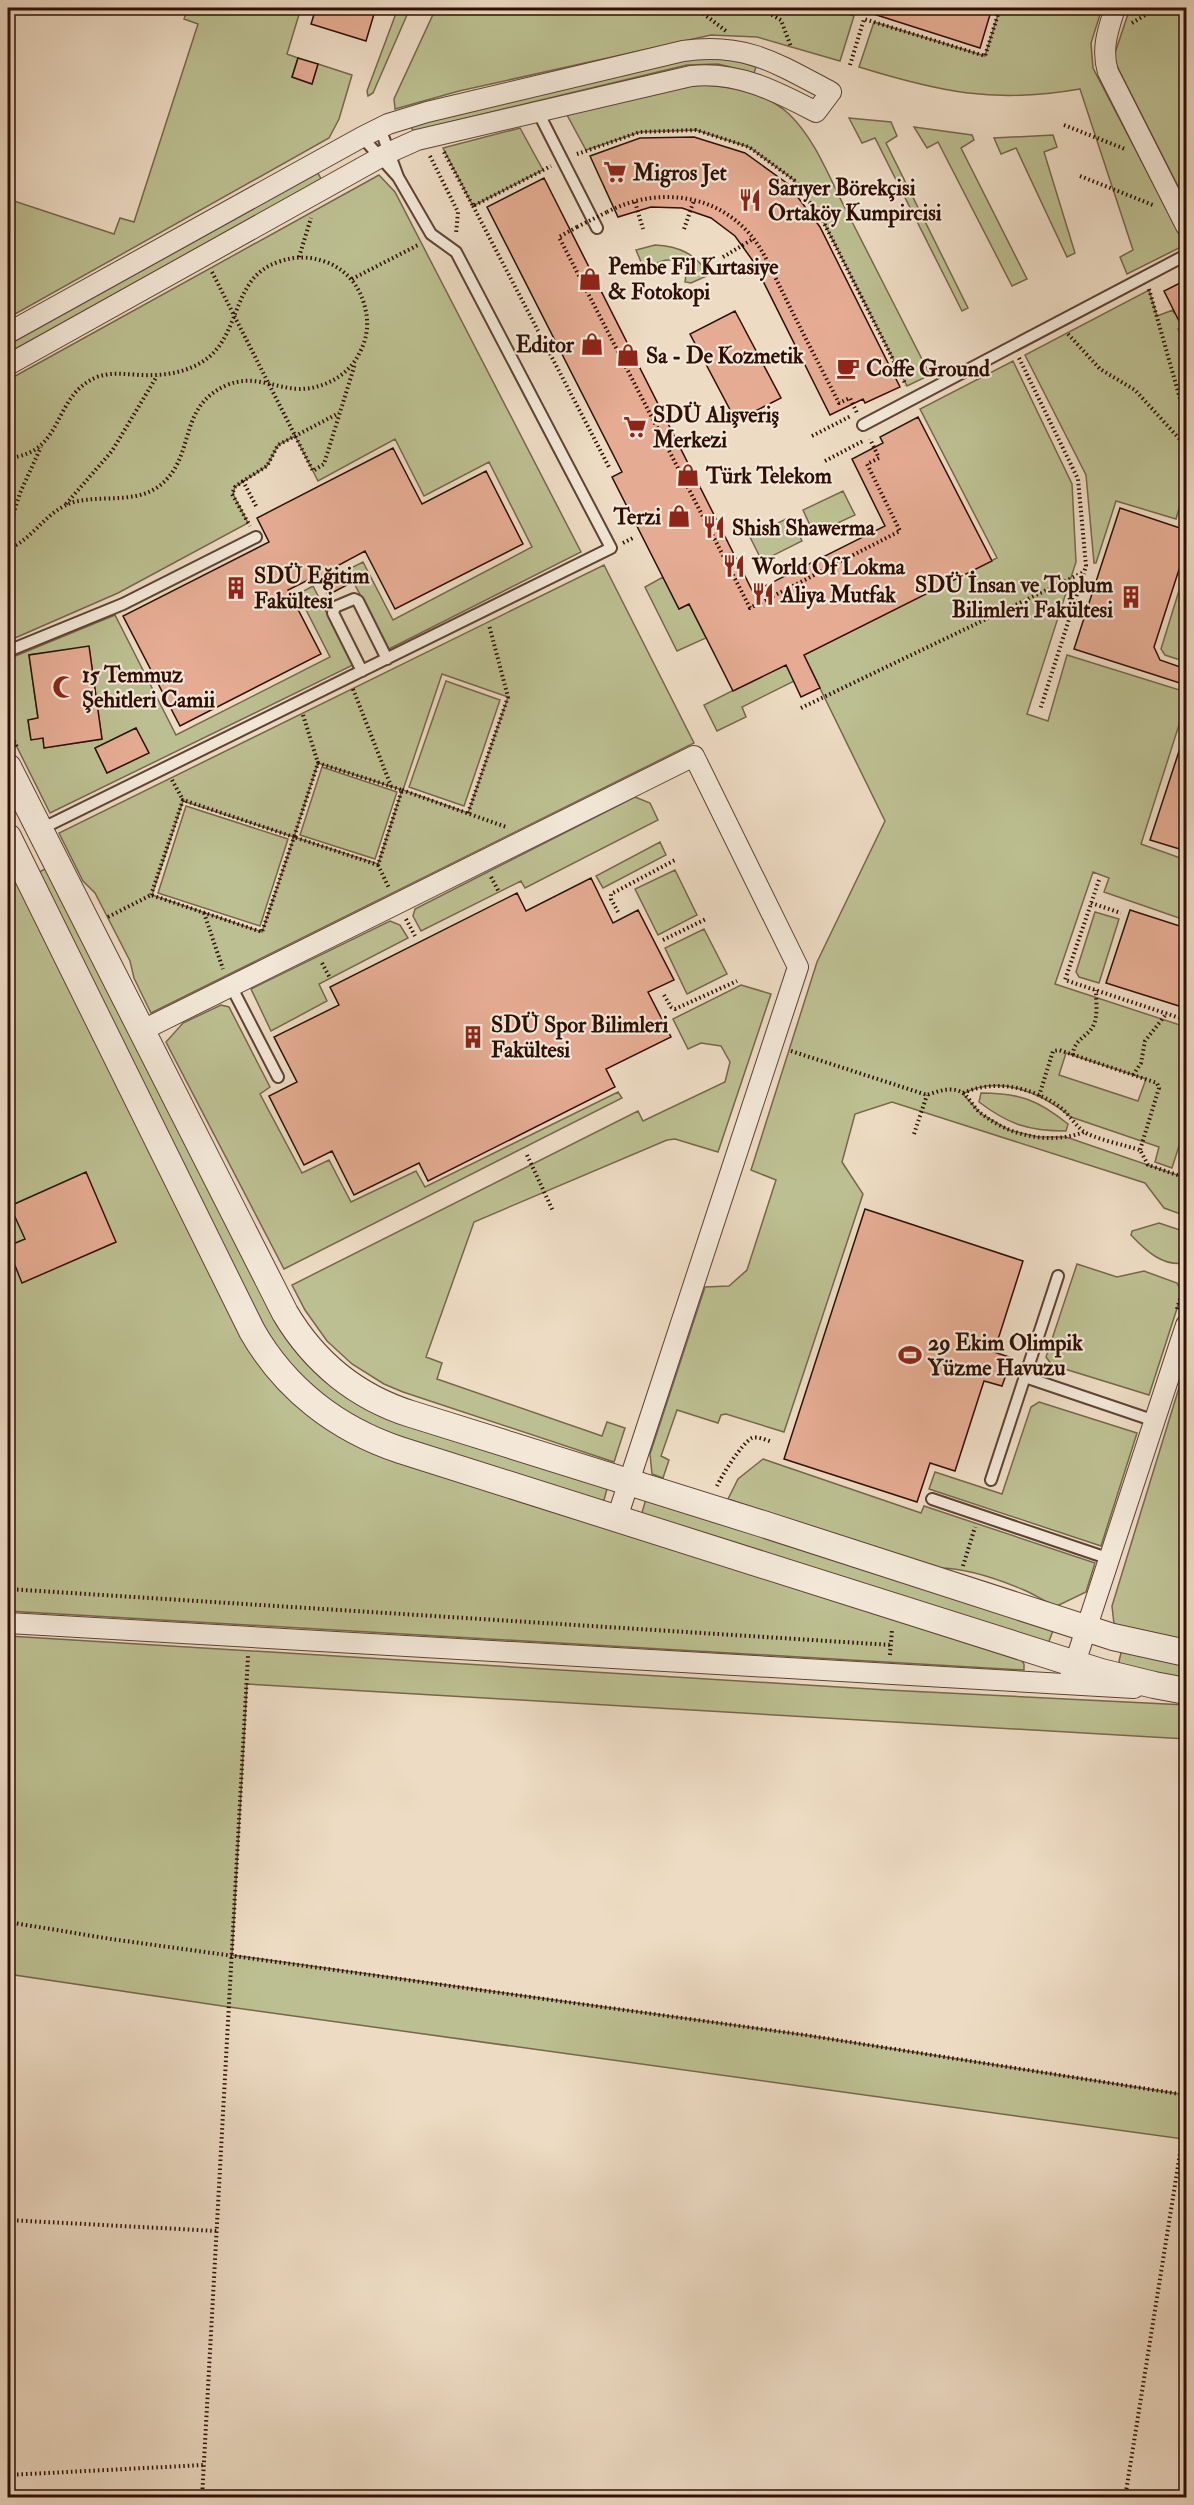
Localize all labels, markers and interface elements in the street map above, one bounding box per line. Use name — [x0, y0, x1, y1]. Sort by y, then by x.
supermarket icon: Migros Jet — [602, 159, 628, 185]
place label: Migros Jet — [632, 159, 728, 188]
place label: Sarıyer Börekçisi Ortaköy Kumpircisi — [768, 174, 942, 228]
restaurant icon: Sarıyer Börekçisi Ortaköy Kumpircisi — [737, 187, 763, 213]
place label: Pembe Fil Kırtasiye & Fotokopi — [608, 253, 779, 307]
shop icon: Pembe Fil Kırtasiye & Fotokopi — [577, 266, 603, 292]
place label: Editor — [516, 331, 575, 359]
shop icon: Editor — [579, 331, 605, 357]
shop icon: Sa - De Kozmetik — [615, 342, 641, 368]
place label: Sa - De Kozmetik — [646, 342, 804, 370]
cafe icon: Coffe Ground — [835, 355, 861, 381]
place label: Coffe Ground — [866, 355, 990, 383]
place label: SDÜ Alışveriş Merkezi — [652, 401, 780, 454]
supermarket icon: SDÜ Alışveriş Merkezi — [622, 414, 648, 440]
shop icon: Türk Telekom — [675, 462, 701, 488]
place label: Türk Telekom — [705, 462, 833, 490]
place label: Terzi — [613, 503, 661, 531]
shop icon: Terzi — [666, 503, 692, 529]
restaurant icon: Shish Shawerma — [701, 514, 727, 540]
place label: Shish Shawerma — [732, 514, 876, 542]
restaurant icon: World Of Lokma — [721, 553, 747, 579]
place label: World Of Lokma — [751, 553, 906, 581]
place label: SDÜ Eğitim Fakültesi — [254, 562, 370, 615]
place label: SDÜ İnsan ve Toplum Bilimleri Fakültesi — [915, 570, 1114, 624]
building icon: SDÜ Eğitim Fakültesi — [223, 575, 249, 601]
restaurant icon: Aliya Mutfak — [750, 581, 776, 607]
place label: Aliya Mutfak — [780, 581, 896, 610]
building icon: SDÜ İnsan ve Toplum Bilimleri Fakültesi — [1118, 584, 1144, 610]
place label: 15 Temmuz Şehitleri Camii — [82, 661, 215, 714]
mosque icon: 15 Temmuz Şehitleri Camii — [51, 674, 77, 700]
place label: SDÜ Spor Bilimleri Fakültesi — [491, 1011, 669, 1064]
building icon: SDÜ Spor Bilimleri Fakültesi — [460, 1024, 486, 1050]
place label: 29 Ekim Olimpik Yüzme Havuzu — [927, 1329, 1083, 1382]
sports icon: 29 Ekim Olimpik Yüzme Havuzu — [897, 1342, 923, 1368]

